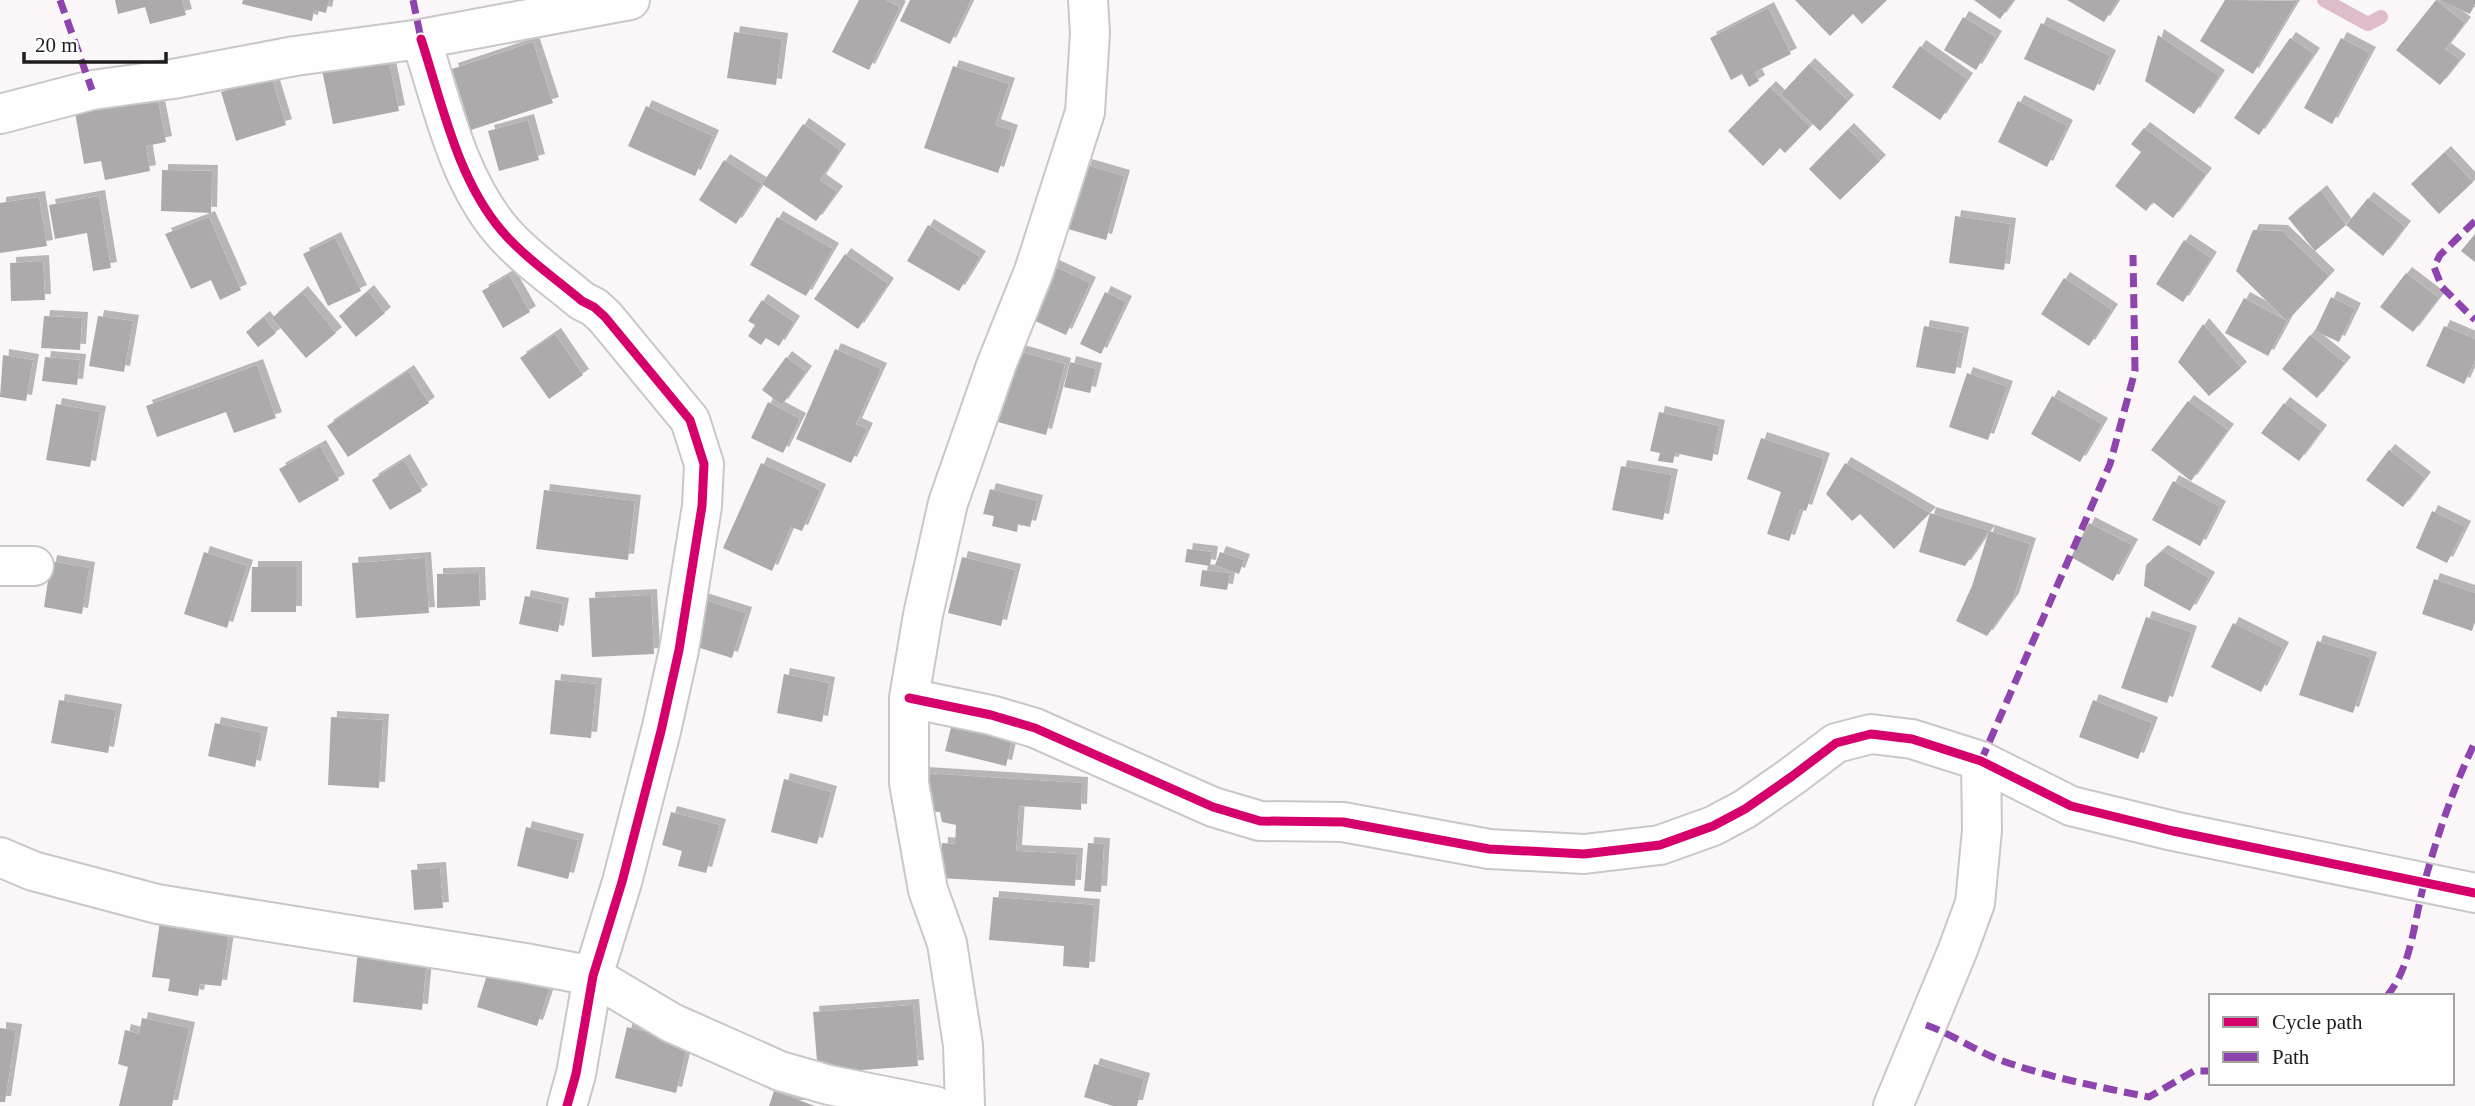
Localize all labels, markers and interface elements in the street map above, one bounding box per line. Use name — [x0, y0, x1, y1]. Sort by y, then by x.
scale bar — [24, 21, 166, 65]
text: 20 m — [35, 33, 78, 57]
legend — [2209, 994, 2454, 1085]
text: Cycle path — [2272, 1010, 2363, 1034]
text: Path — [2272, 1045, 2310, 1069]

